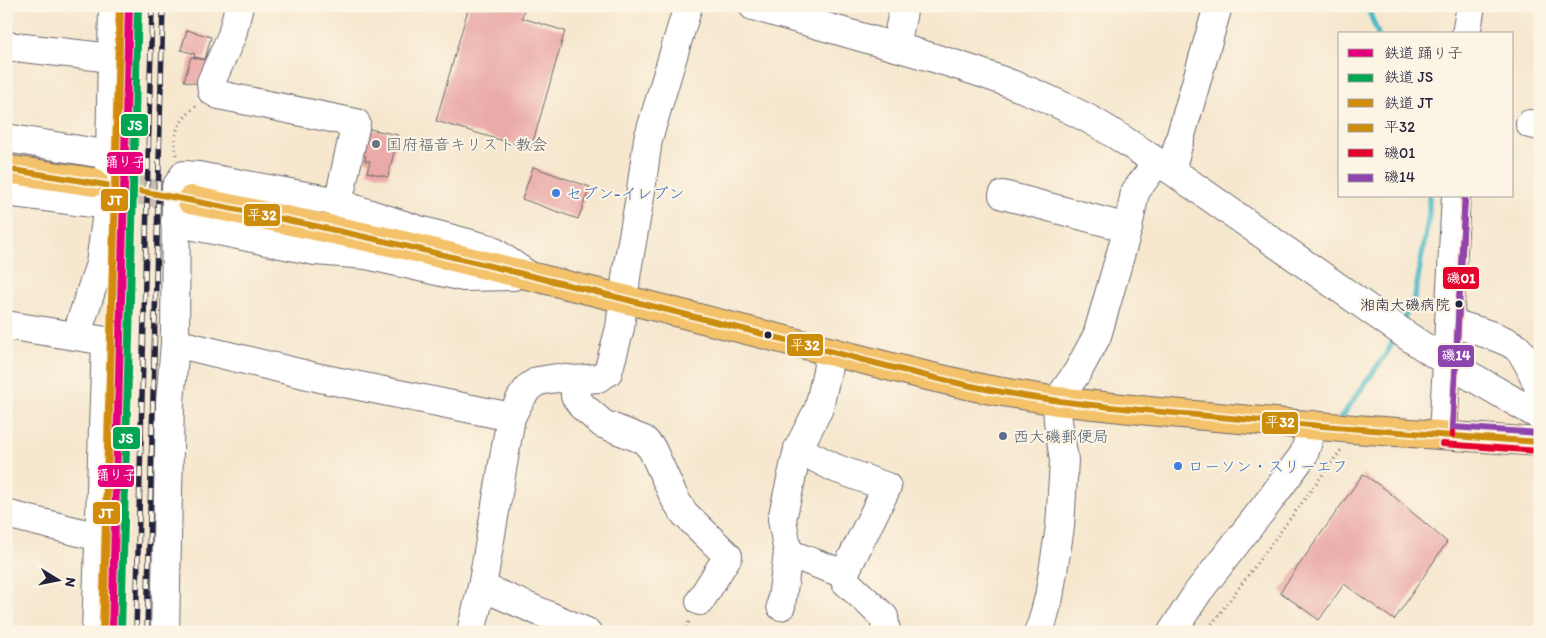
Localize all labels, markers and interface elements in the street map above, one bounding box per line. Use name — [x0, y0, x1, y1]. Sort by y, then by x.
legend — [1338, 32, 1514, 198]
text: 鉄道 踊り子 — [1384, 44, 1462, 62]
text: 鉄道 JS — [1384, 68, 1433, 86]
text: 鉄道 JT — [1384, 94, 1434, 112]
line badge: JS — [120, 113, 149, 137]
text: JS — [127, 117, 142, 134]
text: 平32 — [1384, 118, 1415, 136]
place label: 国府福音キリスト教会 — [386, 135, 547, 154]
marker: 国府福音キリスト教会 — [370, 138, 382, 150]
text: 磯01 — [1384, 144, 1415, 162]
line badge: 踊り子 — [106, 151, 144, 175]
text: 踊り子 — [104, 154, 146, 171]
text: 磯14 — [1384, 168, 1415, 186]
place label: セブン-イレブン — [566, 184, 684, 203]
marker: セブン-イレブン — [550, 187, 562, 199]
line badge: JT — [100, 188, 129, 212]
text: JT — [107, 192, 123, 209]
line badge: 平32 — [243, 203, 281, 227]
text: 平32 — [248, 207, 277, 224]
line badge: 磯01 — [1442, 266, 1480, 290]
text: 磯01 — [1446, 270, 1476, 287]
place label: 湘南大磯病院 — [1360, 296, 1450, 314]
marker: 湘南大磯病院 — [1454, 299, 1464, 309]
unlabelled marker — [763, 330, 773, 340]
line badge: 平32 — [786, 333, 824, 357]
text: 平32 — [791, 337, 820, 354]
line badge: 磯14 — [1437, 344, 1475, 368]
text: 磯14 — [1442, 347, 1471, 364]
line badge: 平32 — [1261, 411, 1299, 435]
text: 平32 — [1266, 414, 1295, 431]
line badge: JS — [112, 426, 141, 450]
place label: 西大磯郵便局 — [1013, 427, 1109, 446]
text: JS — [118, 430, 133, 447]
marker: 西大磯郵便局 — [997, 430, 1009, 442]
place label: ローソン・スリーエフ — [1188, 457, 1348, 476]
marker: ローソン・スリーエフ — [1172, 460, 1184, 472]
line badge: 踊り子 — [97, 464, 135, 488]
text: 踊り子 — [95, 467, 137, 484]
line badge: JT — [92, 501, 121, 525]
text: JT — [98, 505, 114, 522]
north arrow — [32, 556, 82, 606]
text: N — [61, 576, 80, 588]

